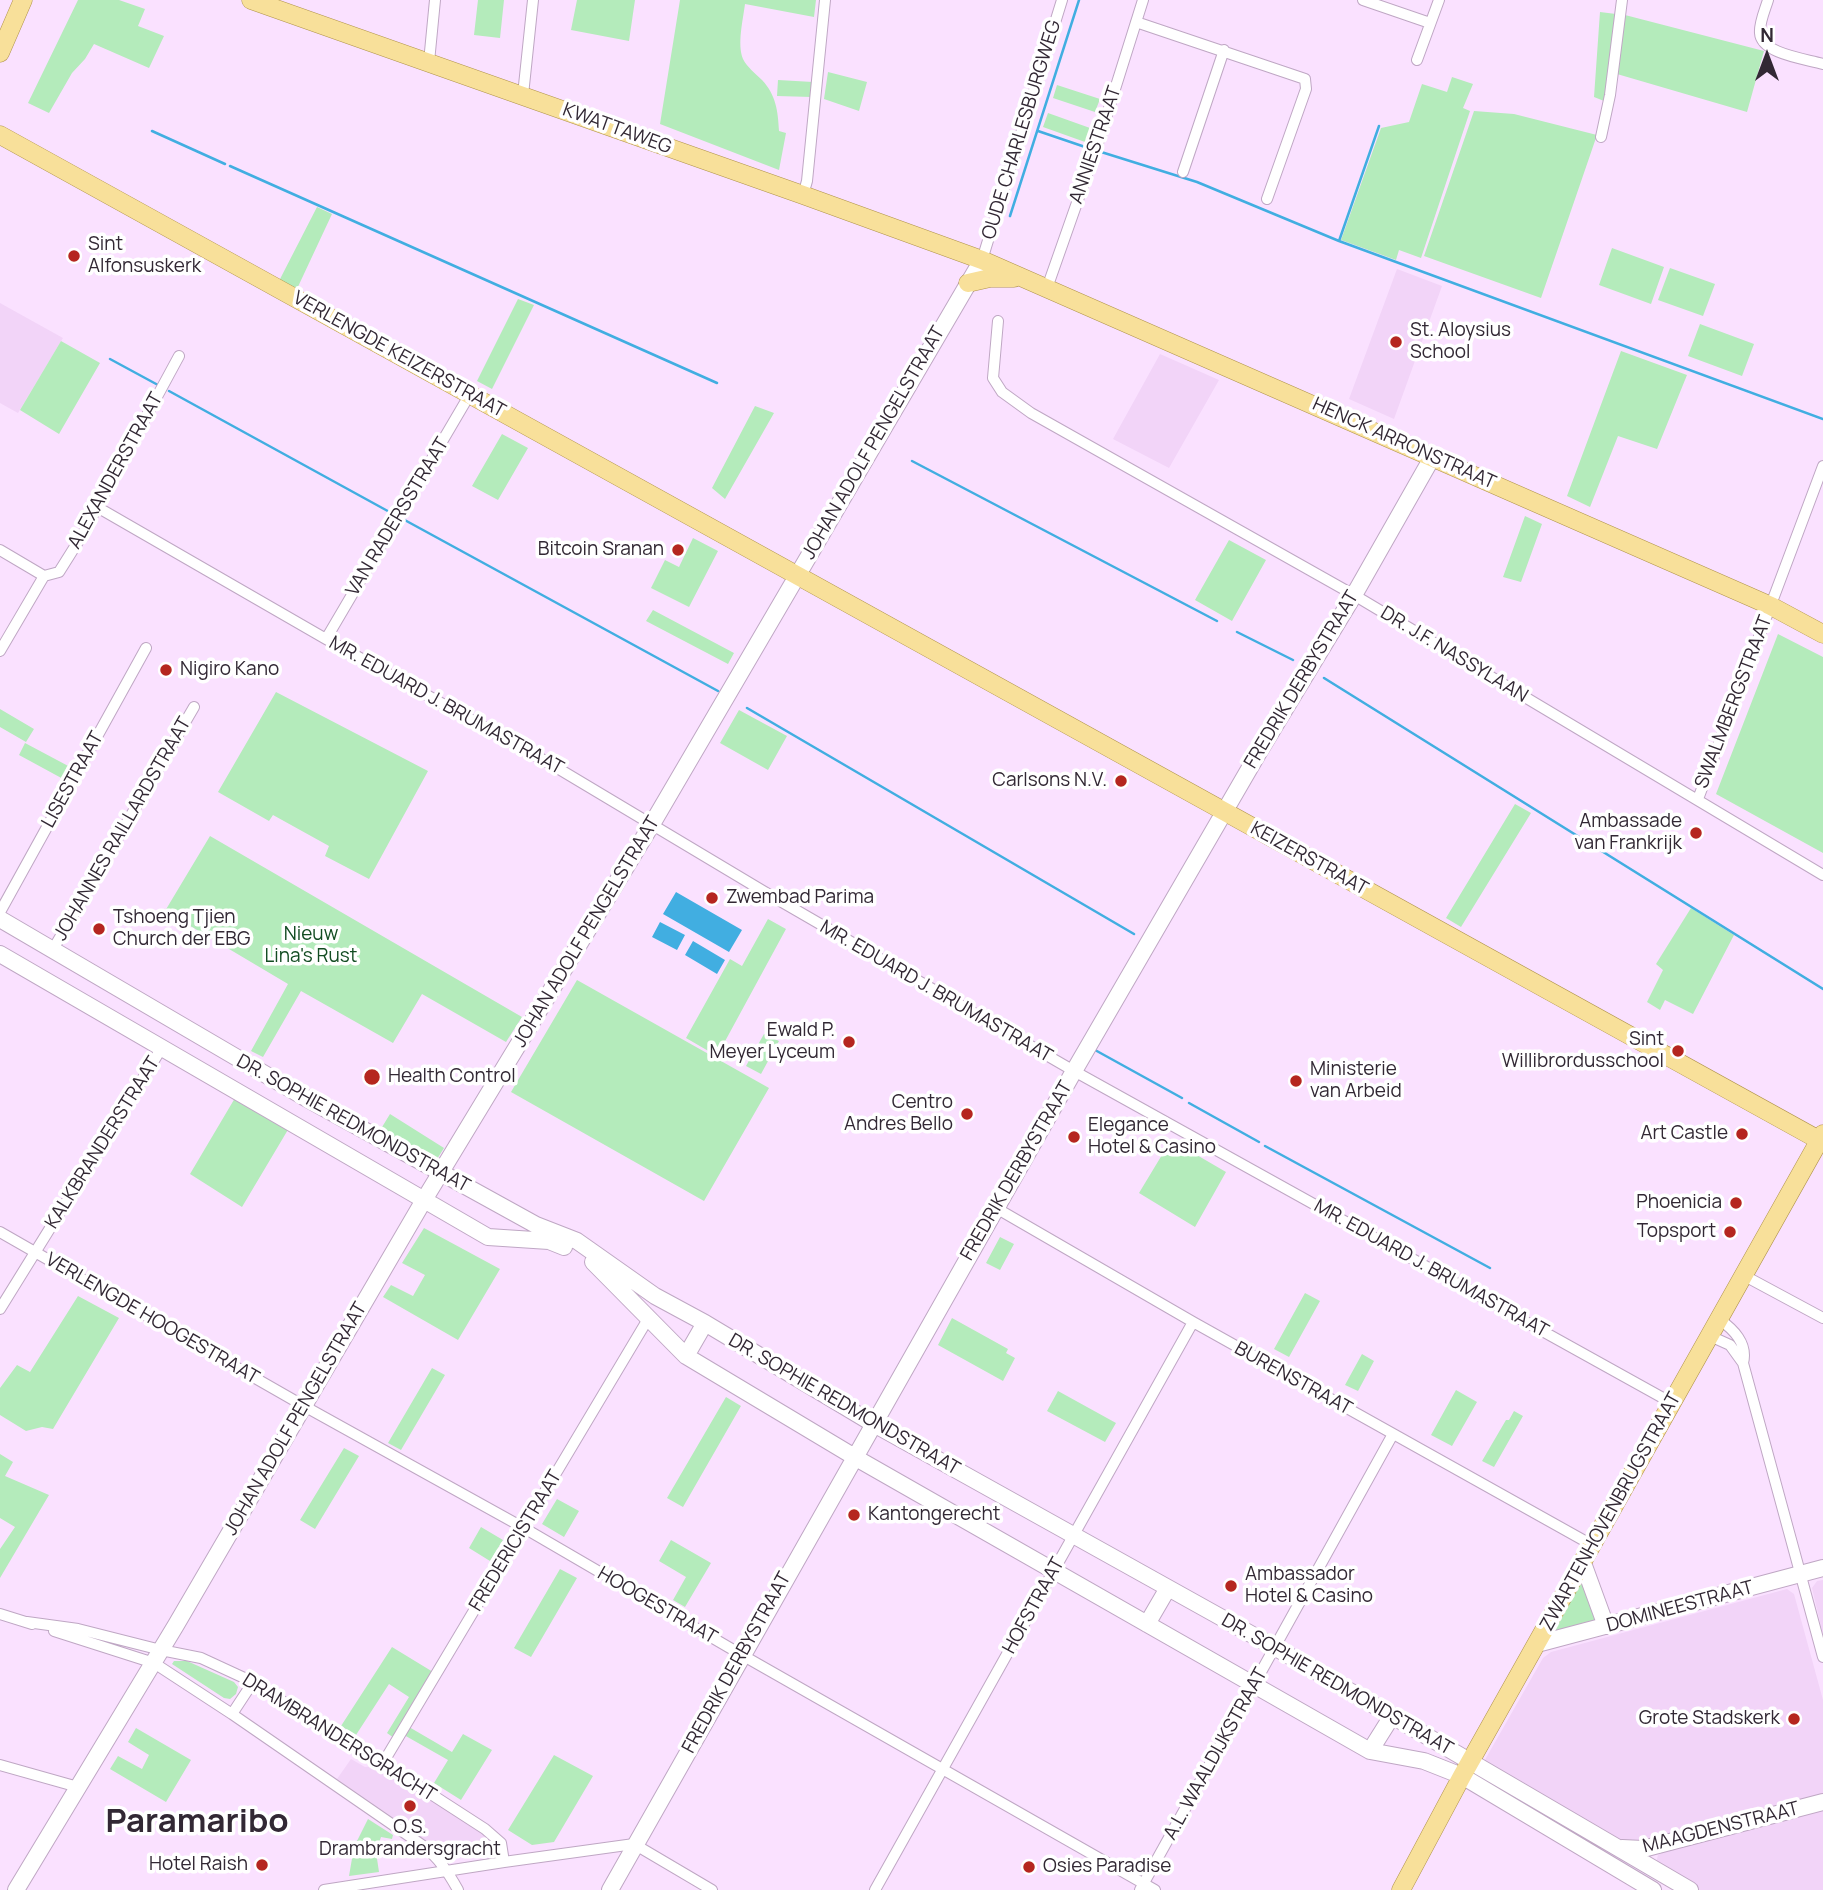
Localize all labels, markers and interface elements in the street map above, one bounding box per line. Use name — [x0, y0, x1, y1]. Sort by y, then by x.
street label: OUDE CHARLESBURGWEG — [978, 18, 1066, 242]
north arrow — [1732, 21, 1802, 91]
text: N — [1760, 22, 1774, 48]
street label: ANNIESTRAAT — [1065, 83, 1127, 207]
street label: KWATTAWEG — [559, 99, 675, 159]
place label: Sint Alfonsuskerk — [88, 234, 201, 278]
marker: Sint Alfonsuskerk — [66, 248, 82, 264]
street label: VERLENGDE KEIZERSTRAAT — [289, 287, 509, 423]
place label: St. Aloysius School — [1410, 320, 1511, 364]
street label: JOHAN ADOLF PENGELSTRAAT — [798, 322, 950, 564]
marker: St. Aloysius School — [1388, 334, 1404, 350]
street label: ALEXANDERSTRAAT — [64, 389, 168, 553]
street label: HENCK ARRONSTRAAT — [1309, 393, 1499, 495]
street label: VAN RADERSSTRAAT — [342, 434, 454, 600]
place label: Bitcoin Sranan — [538, 539, 664, 561]
marker: Bitcoin Sranan — [670, 542, 686, 558]
street label: FREDRIK DERBYSTRAAT — [1240, 587, 1364, 773]
street label: DR. J.F. NASSYLAAN — [1376, 602, 1532, 708]
street label: SWALMBERGSTRAAT — [1691, 612, 1777, 792]
street label: MR. EDUARD J. BRUMASTRAAT — [325, 632, 567, 780]
place label: Nigiro Kano — [180, 659, 279, 681]
marker: Nigiro Kano — [158, 662, 174, 678]
street label: JOHANNES RAILLARDSTRAAT — [50, 713, 196, 945]
street label: LISESTRAAT — [37, 728, 109, 832]
place label: Carlsons N.V. — [992, 770, 1107, 792]
marker: Carlsons N.V. — [1113, 773, 1129, 789]
place label: Ambassade van Frankrijk — [1575, 811, 1682, 855]
street label: JOHAN ADOLF PENGELSTRAAT — [509, 812, 665, 1052]
street label: KEIZERSTRAAT — [1246, 817, 1372, 901]
marker: Ambassade van Frankrijk — [1688, 825, 1704, 841]
place label: Zwembad Parima — [726, 887, 874, 909]
marker: Zwembad Parima — [704, 890, 720, 906]
place label: Tshoeng Tjien Church der EBG — [113, 907, 250, 951]
street label: MR. EDUARD J. BRUMASTRAAT — [816, 916, 1056, 1068]
marker: Tshoeng Tjien Church der EBG — [91, 921, 107, 937]
park label: Nieuw Lina's Rust — [265, 924, 357, 968]
place label: Ewald P. Meyer Lyceum — [710, 1020, 835, 1064]
place label: Sint Willibrordusschool — [1502, 1029, 1664, 1073]
marker: Ewald P. Meyer Lyceum — [841, 1034, 857, 1050]
marker: Sint Willibrordusschool — [1670, 1043, 1686, 1059]
street label: DR. SOPHIE REDMONDSTRAAT — [232, 1050, 474, 1198]
street label: KALKBRANDERSTRAAT — [41, 1053, 165, 1233]
place label: Ministerie van Arbeid — [1310, 1059, 1402, 1103]
place label: Health Control — [388, 1066, 516, 1088]
marker: Health Control — [362, 1067, 382, 1087]
marker: Ministerie van Arbeid — [1288, 1073, 1304, 1089]
street label: FREDRIK DERBYSTRAAT — [956, 1077, 1078, 1265]
place label: Centro Andres Bello — [844, 1092, 953, 1136]
marker: Centro Andres Bello — [959, 1106, 975, 1122]
place label: Elegance Hotel & Casino — [1088, 1115, 1216, 1159]
place label: Art Castle — [1640, 1123, 1728, 1145]
marker: Art Castle — [1734, 1126, 1750, 1142]
marker: Elegance Hotel & Casino — [1066, 1129, 1082, 1145]
place label: Phoenicia — [1636, 1192, 1722, 1214]
street label: MR. EDUARD J. BRUMASTRAAT — [1310, 1195, 1552, 1343]
marker: Phoenicia — [1728, 1195, 1744, 1211]
place label: Topsport — [1637, 1221, 1716, 1243]
marker: Topsport — [1722, 1224, 1738, 1240]
street label: VERLENGDE HOOGESTRAAT — [41, 1248, 263, 1390]
street label: JOHAN ADOLF PENGELSTRAAT — [220, 1298, 372, 1540]
street label: DR. SOPHIE REDMONDSTRAAT — [724, 1329, 964, 1481]
street label: BURENSTRAAT — [1230, 1337, 1356, 1421]
street label: ZWARTENHOVENBRUGSTRAAT — [1536, 1389, 1686, 1635]
street label: FREDERICISTRAAT — [465, 1466, 567, 1616]
place label: Kantongerecht — [868, 1504, 1000, 1526]
marker: Kantongerecht — [846, 1507, 862, 1523]
street label: HOFSTRAAT — [998, 1554, 1070, 1658]
street label: HOOGESTRAAT — [593, 1563, 721, 1649]
place label: Ambassador Hotel & Casino — [1245, 1564, 1373, 1608]
street label: FREDRIK DERBYSTRAAT — [678, 1569, 796, 1757]
street label: DOMINEESTRAAT — [1604, 1576, 1756, 1638]
marker: Ambassador Hotel & Casino — [1223, 1578, 1239, 1594]
street label: DR. SOPHIE REDMONDSTRAAT — [1217, 1609, 1457, 1761]
street label: A.L. WAALDIJKSTRAAT — [1159, 1664, 1273, 1844]
street label: DRAMBRANDERSGRACHT — [238, 1669, 440, 1807]
place label: Grote Stadskerk — [1639, 1708, 1780, 1730]
marker: Grote Stadskerk — [1786, 1711, 1802, 1727]
marker: O.S. Drambrandersgracht — [402, 1798, 418, 1814]
street label: MAAGDENSTRAAT — [1640, 1798, 1802, 1858]
district label: Paramaribo — [105, 1803, 289, 1843]
place label: O.S. Drambrandersgracht — [319, 1817, 501, 1861]
place label: Hotel Raish — [149, 1854, 248, 1876]
place label: Osies Paradise — [1043, 1856, 1171, 1878]
marker: Hotel Raish — [254, 1857, 270, 1873]
marker: Osies Paradise — [1021, 1859, 1037, 1875]

